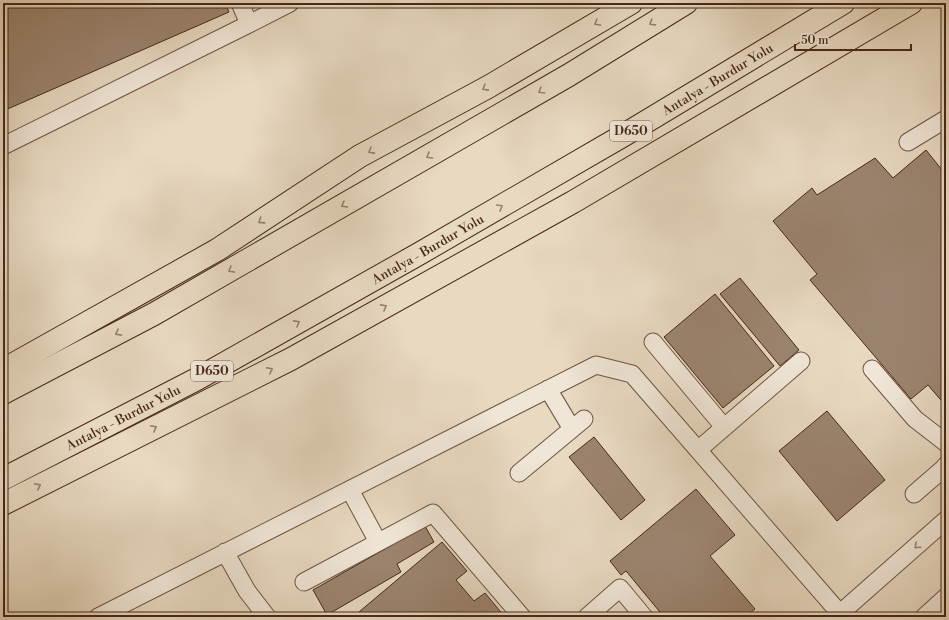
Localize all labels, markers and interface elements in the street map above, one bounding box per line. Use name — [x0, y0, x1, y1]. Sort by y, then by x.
one-way arrow — [594, 19, 601, 26]
one-way arrow — [649, 19, 656, 26]
scale bar — [795, 26, 911, 52]
text: 50 m — [801, 33, 829, 48]
street label: Antalya - Burdur Yolu — [659, 40, 777, 120]
one-way arrow — [482, 84, 489, 91]
one-way arrow — [538, 87, 545, 94]
road number: D650 — [610, 121, 652, 141]
one-way arrow — [368, 146, 375, 153]
one-way arrow — [426, 152, 433, 159]
one-way arrow — [341, 201, 348, 208]
one-way arrow — [495, 205, 503, 212]
street label: Antalya - Burdur Yolu — [368, 211, 487, 288]
one-way arrow — [258, 216, 265, 224]
one-way arrow — [228, 265, 235, 272]
one-way arrow — [380, 305, 387, 312]
one-way arrow — [293, 320, 300, 327]
one-way arrow — [115, 328, 122, 336]
road number: D650 — [191, 361, 233, 381]
one-way arrow — [266, 367, 274, 375]
street label: Antalya - Burdur Yolu — [63, 382, 184, 455]
one-way arrow — [150, 425, 157, 433]
one-way arrow — [34, 483, 41, 491]
one-way arrow — [914, 541, 922, 548]

